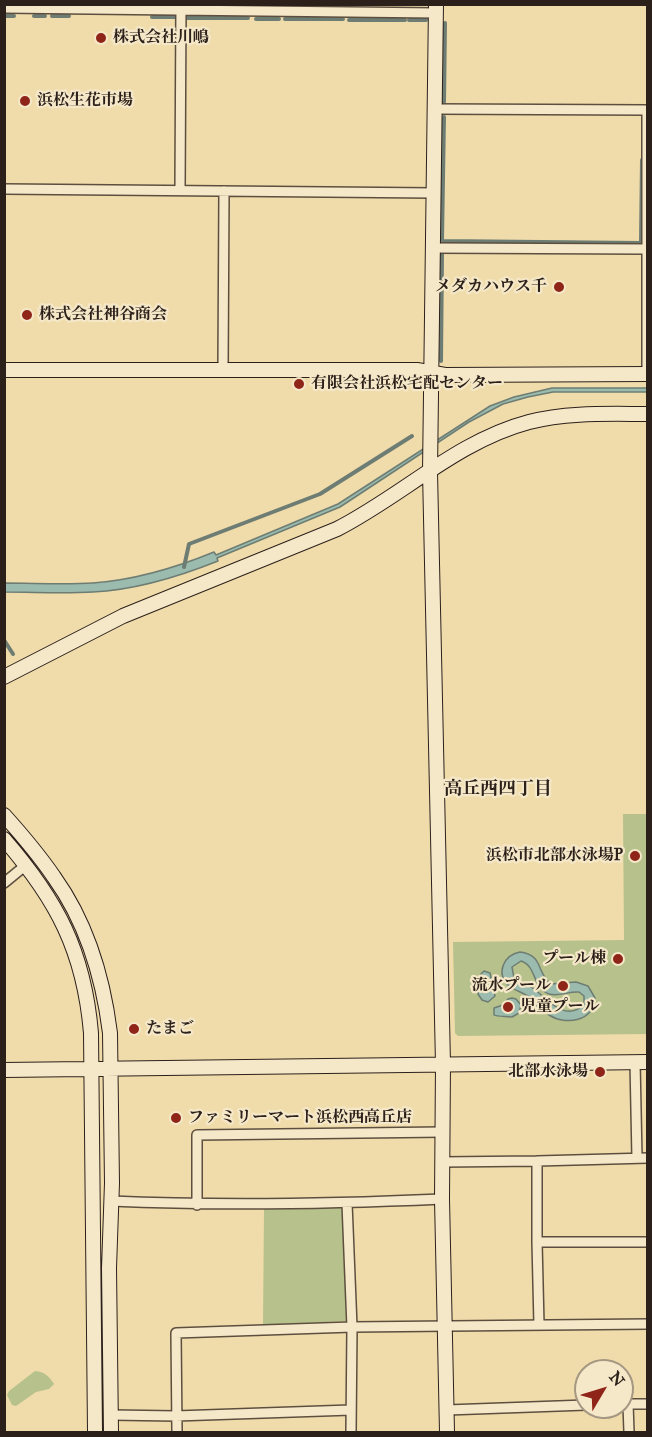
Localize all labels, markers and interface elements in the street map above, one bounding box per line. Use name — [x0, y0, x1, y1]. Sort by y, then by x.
place label: 株式会社川嶋 — [113, 28, 209, 48]
marker: 株式会社川嶋 — [94, 31, 108, 45]
place label: 浜松生花市場 — [37, 91, 133, 111]
marker: 浜松生花市場 — [18, 94, 32, 108]
place label: メダカハウス千 — [435, 277, 547, 297]
marker: メダカハウス千 — [552, 280, 566, 294]
place label: 株式会社神谷商会 — [39, 305, 167, 325]
marker: 株式会社神谷商会 — [20, 308, 34, 322]
place label: 有限会社浜松宅配センター — [311, 374, 503, 394]
marker: 有限会社浜松宅配センター — [292, 377, 306, 391]
district label: 高丘西四丁目 — [444, 779, 552, 801]
place label: 浜松市北部水泳場P — [486, 846, 623, 866]
marker: 浜松市北部水泳場P — [628, 849, 642, 863]
place label: プール棟 — [542, 949, 606, 969]
marker: プール棟 — [611, 952, 625, 966]
place label: 流水プール — [471, 976, 551, 996]
marker: 流水プール — [556, 979, 570, 993]
place label: 児童プール — [520, 997, 600, 1017]
marker: 児童プール — [501, 1000, 515, 1014]
place label: たまご — [146, 1019, 194, 1039]
marker: たまご — [127, 1022, 141, 1036]
place label: 北部水泳場 — [508, 1062, 588, 1082]
marker: 北部水泳場 — [593, 1065, 607, 1079]
place label: ファミリーマート浜松西高丘店 — [188, 1108, 412, 1128]
marker: ファミリーマート浜松西高丘店 — [169, 1111, 183, 1125]
north arrow — [574, 1359, 634, 1419]
text: N — [605, 1368, 629, 1390]

